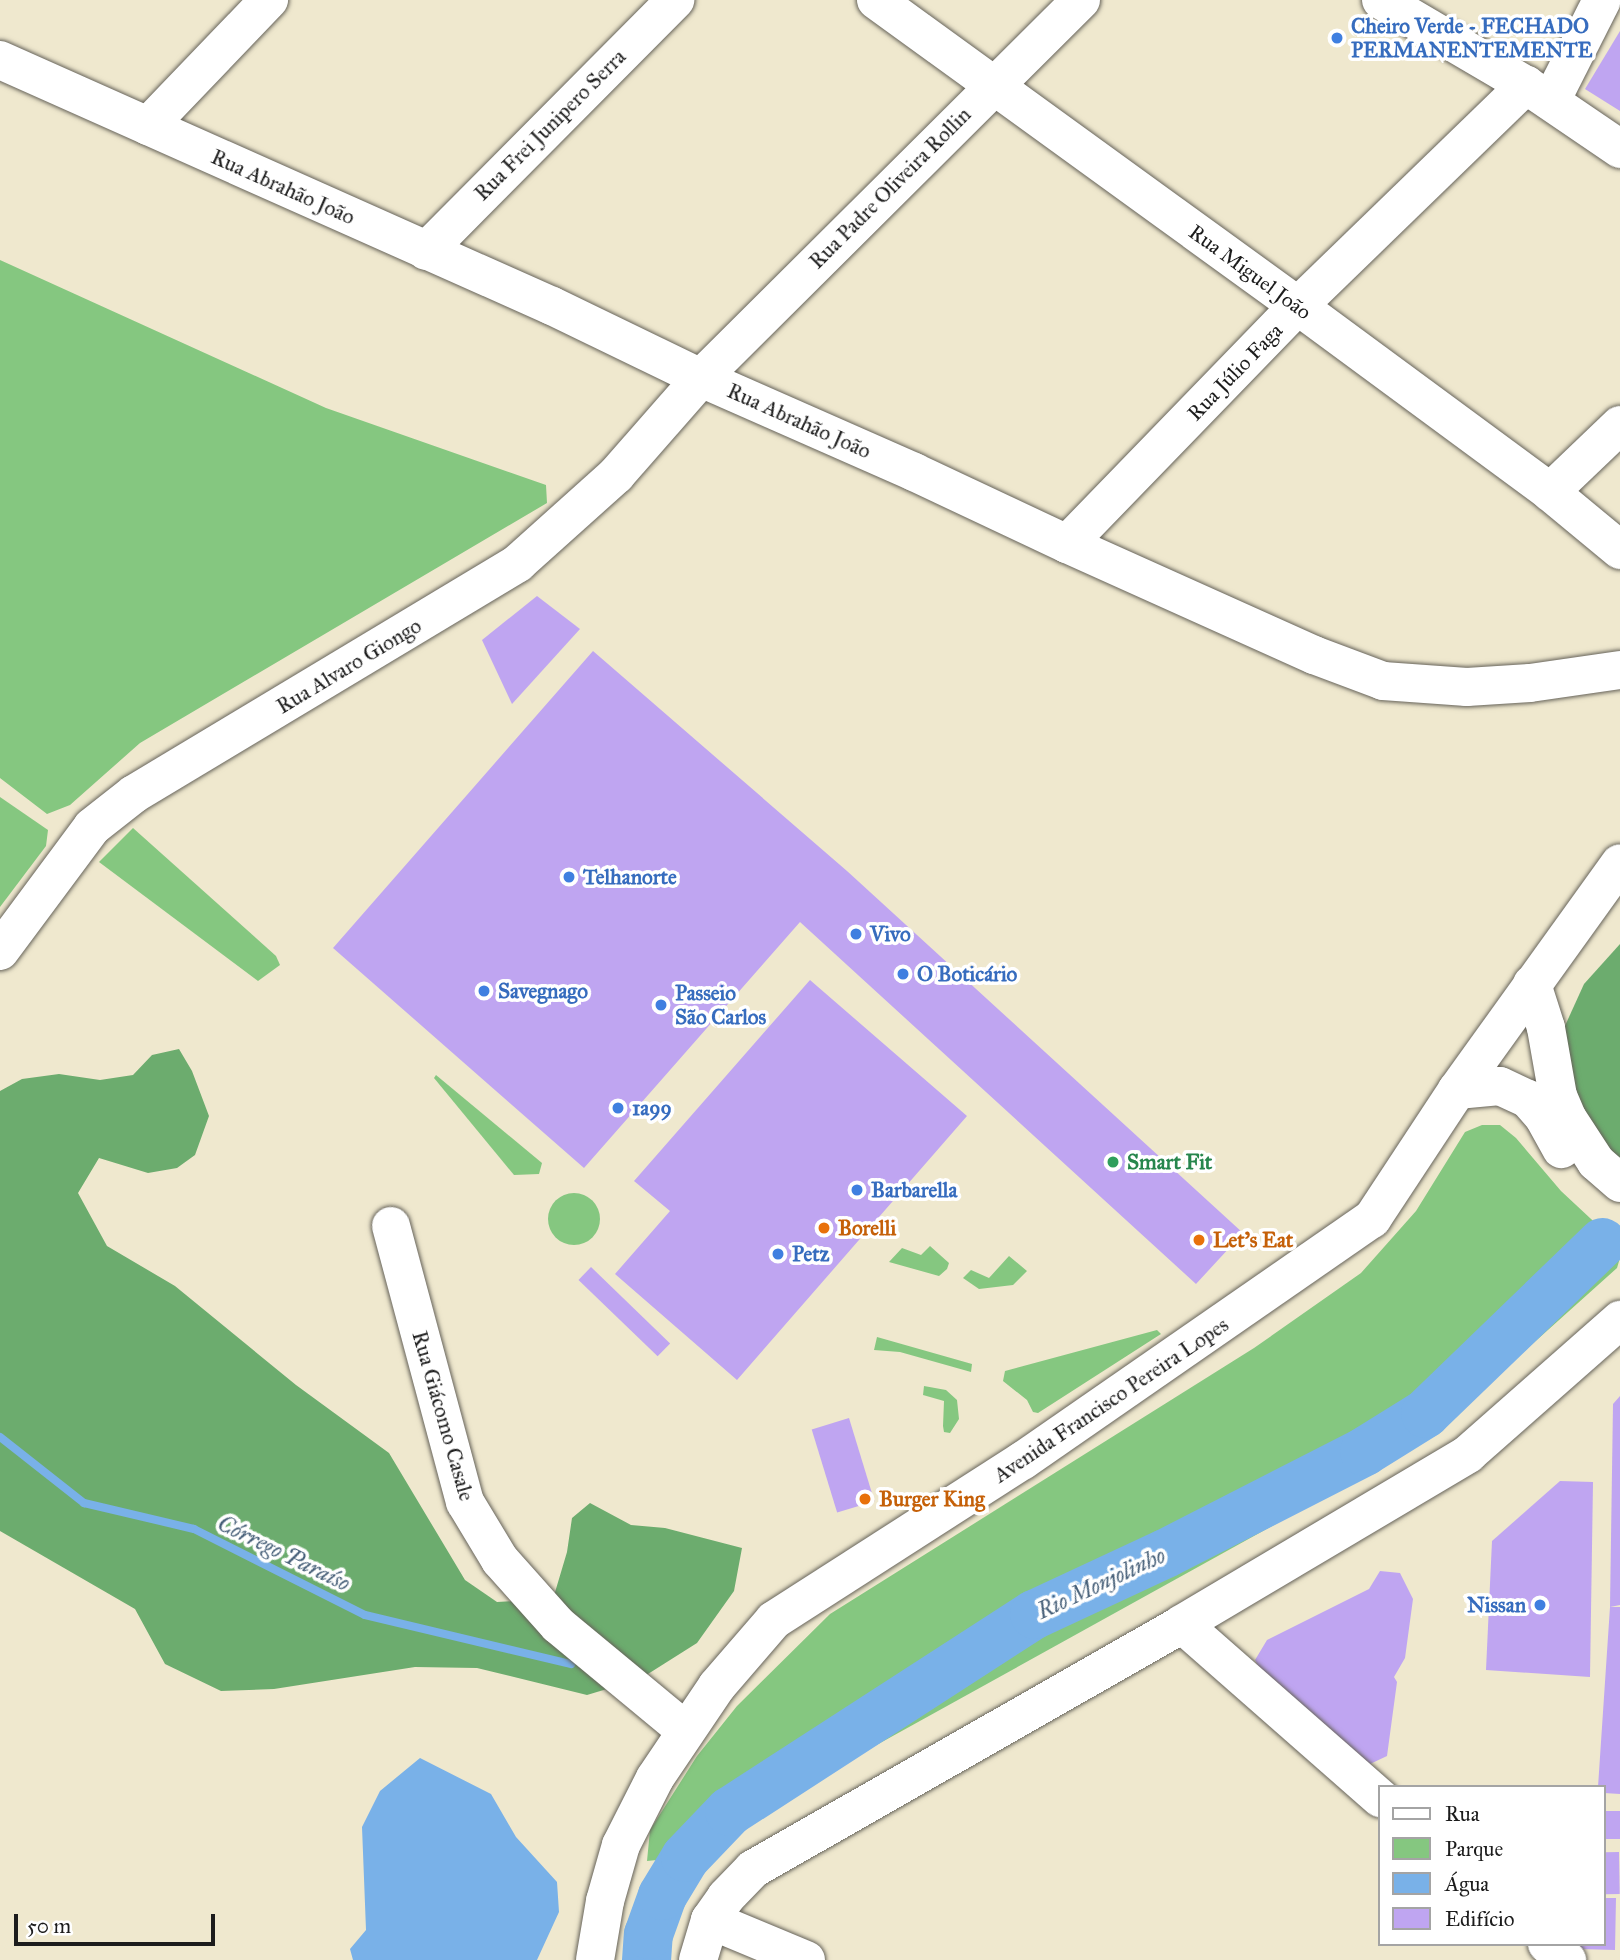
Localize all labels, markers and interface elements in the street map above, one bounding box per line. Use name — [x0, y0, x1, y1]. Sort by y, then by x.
place label: Cheiro Verde - FECHADO PERMANENTEMENTE — [1351, 13, 1593, 63]
marker: Cheiro Verde - FECHADO PERMANENTEMENTE — [1329, 30, 1345, 46]
street label: Rua Frei Junipero Serra — [469, 44, 631, 206]
street label: Rua Padre Oliveira Rollin — [804, 102, 976, 274]
street label: Rua Abrahão João — [207, 144, 359, 230]
street label: Rua Miguel João — [1184, 219, 1316, 325]
street label: Rua Júlio Faga — [1182, 318, 1288, 426]
street label: Rua Abrahão João — [723, 378, 875, 464]
street label: Rua Alvaro Giongo — [272, 613, 426, 719]
place label: Telhanorte — [583, 864, 677, 890]
marker: Telhanorte — [561, 869, 577, 885]
place label: Vivo — [870, 921, 911, 947]
marker: Vivo — [848, 926, 864, 942]
place label: O Boticário — [917, 961, 1017, 987]
marker: O Boticário — [895, 966, 911, 982]
place label: Savegnago — [498, 978, 588, 1004]
place label: Passeio São Carlos — [675, 980, 766, 1030]
marker: Savegnago — [476, 983, 492, 999]
marker: Passeio São Carlos — [653, 997, 669, 1013]
place label: 1a99 — [632, 1095, 672, 1121]
marker: 1a99 — [610, 1100, 626, 1116]
place label: Smart Fit — [1127, 1149, 1212, 1175]
marker: Smart Fit — [1105, 1154, 1121, 1170]
place label: Barbarella — [871, 1177, 957, 1203]
marker: Barbarella — [849, 1182, 865, 1198]
place label: Borelli — [838, 1215, 896, 1241]
marker: Borelli — [816, 1220, 832, 1236]
place label: Let's Eat — [1213, 1227, 1293, 1253]
marker: Let's Eat — [1191, 1232, 1207, 1248]
place label: Petz — [792, 1241, 829, 1267]
marker: Petz — [770, 1246, 786, 1262]
street label: Avenida Francisco Pereira Lopes — [989, 1312, 1233, 1488]
street label: Rua Giácomo Casale — [407, 1328, 479, 1504]
place label: Burger King — [879, 1486, 985, 1512]
marker: Burger King — [857, 1491, 873, 1507]
water label: Córrego Paraíso — [213, 1509, 355, 1597]
water label: Rio Monjolinho — [1032, 1541, 1170, 1625]
place label: Nissan — [1467, 1592, 1526, 1618]
marker: Nissan — [1532, 1597, 1548, 1613]
legend — [1378, 1785, 1606, 1946]
text: Rua — [1445, 1801, 1480, 1827]
text: Parque — [1445, 1836, 1503, 1862]
text: Água — [1445, 1871, 1489, 1897]
scale bar — [18, 1900, 219, 1944]
text: Edifício — [1445, 1906, 1514, 1932]
text: 50 m — [27, 1913, 71, 1939]

